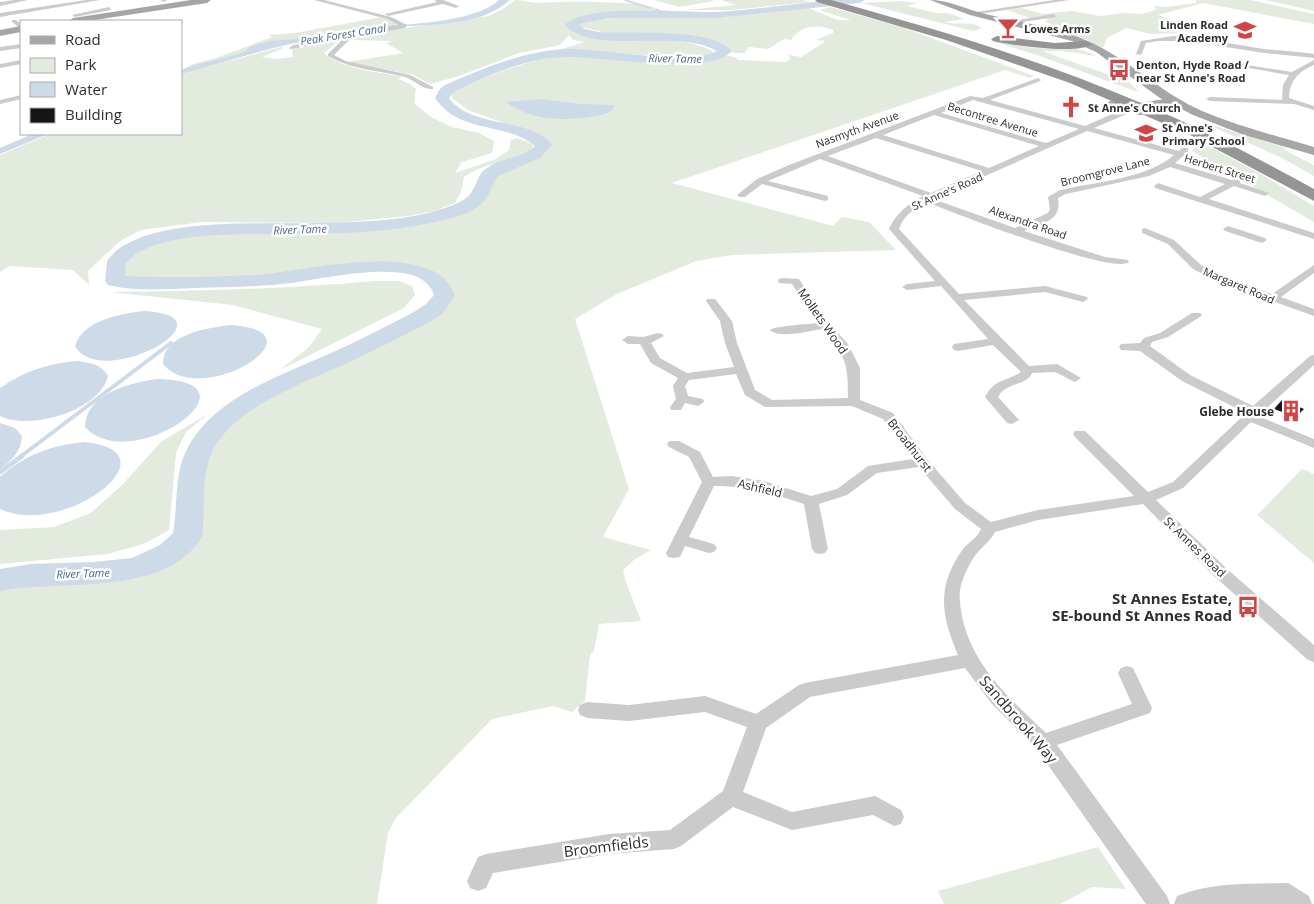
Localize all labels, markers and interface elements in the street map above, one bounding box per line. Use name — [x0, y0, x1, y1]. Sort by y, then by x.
bar icon: Lowes Arms — [995, 15, 1021, 41]
place label: Linden Road Academy — [1160, 17, 1229, 45]
school or university icon: Linden Road Academy — [1232, 17, 1258, 43]
legend — [20, 20, 182, 135]
water label: Peak Forest Canal — [299, 20, 387, 48]
place label: Lowes Arms — [1024, 21, 1091, 36]
text: Road — [65, 29, 101, 49]
water label: River Tame — [648, 50, 702, 66]
text: Park — [65, 54, 96, 74]
bus stop icon: Denton, Hyde Road / near St Anne's Road — [1106, 57, 1132, 83]
place label: Denton, Hyde Road / near St Anne's Road — [1136, 57, 1249, 85]
text: Water — [65, 79, 107, 99]
church icon: St Anne's Church — [1058, 94, 1084, 120]
street label: Becontree Avenue — [946, 98, 1040, 140]
place label: St Anne's Church — [1088, 100, 1181, 115]
text: Building — [65, 104, 122, 124]
street label: Nasmyth Avenue — [813, 107, 901, 151]
school or university icon: St Anne's Primary School — [1133, 120, 1159, 146]
place label: St Anne's Primary School — [1162, 120, 1245, 148]
street label: Herbert Street — [1183, 150, 1258, 186]
street label: Broomgrove Lane — [1059, 153, 1151, 189]
street label: St Anne's Road — [909, 169, 985, 213]
street label: Alexandra Road — [987, 202, 1069, 242]
water label: River Tame — [273, 221, 328, 237]
street label: Margaret Road — [1201, 263, 1277, 307]
street label: Mollets Wood — [794, 285, 852, 357]
building icon: Glebe House — [1278, 398, 1304, 424]
place label: Glebe House — [1199, 403, 1274, 420]
street label: Broadhurst — [884, 415, 936, 475]
street label: Ashfield — [736, 475, 784, 501]
street label: St Annes Road — [1160, 513, 1230, 581]
water label: River Tame — [56, 565, 111, 581]
place label: St Annes Estate, SE-bound St Annes Road — [1052, 588, 1232, 625]
bus stop icon: St Annes Estate, SE-bound St Annes Road — [1235, 594, 1261, 620]
street label: Sandbrook Way — [975, 671, 1063, 767]
street label: Broomfields — [563, 831, 649, 861]

